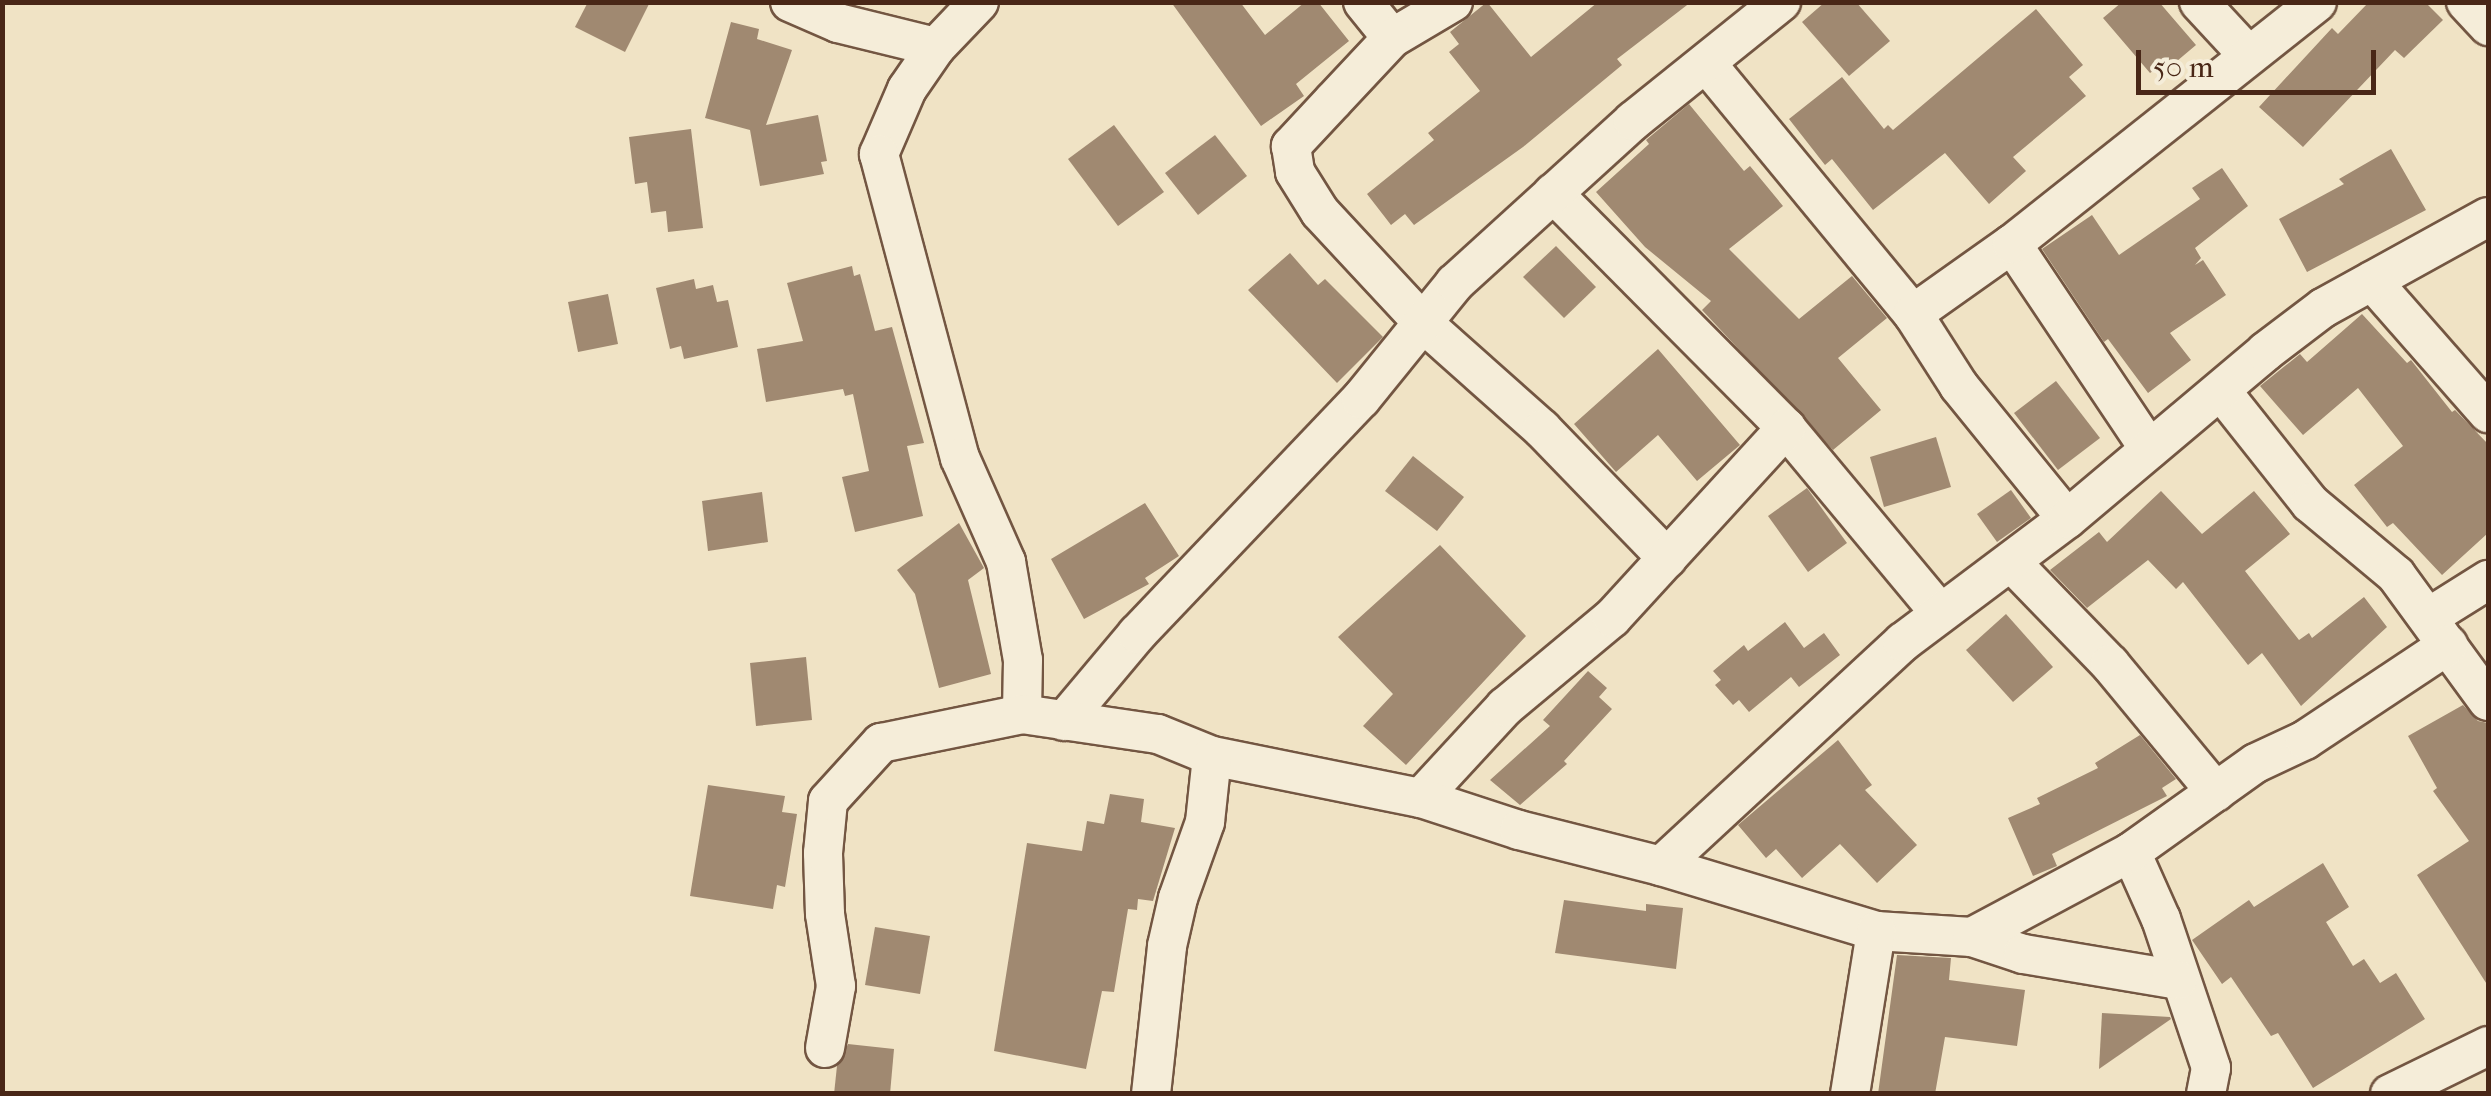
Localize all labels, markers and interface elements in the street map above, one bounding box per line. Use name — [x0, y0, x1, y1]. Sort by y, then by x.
scale bar — [2141, 30, 2381, 92]
text: 50 m — [2153, 50, 2214, 85]

